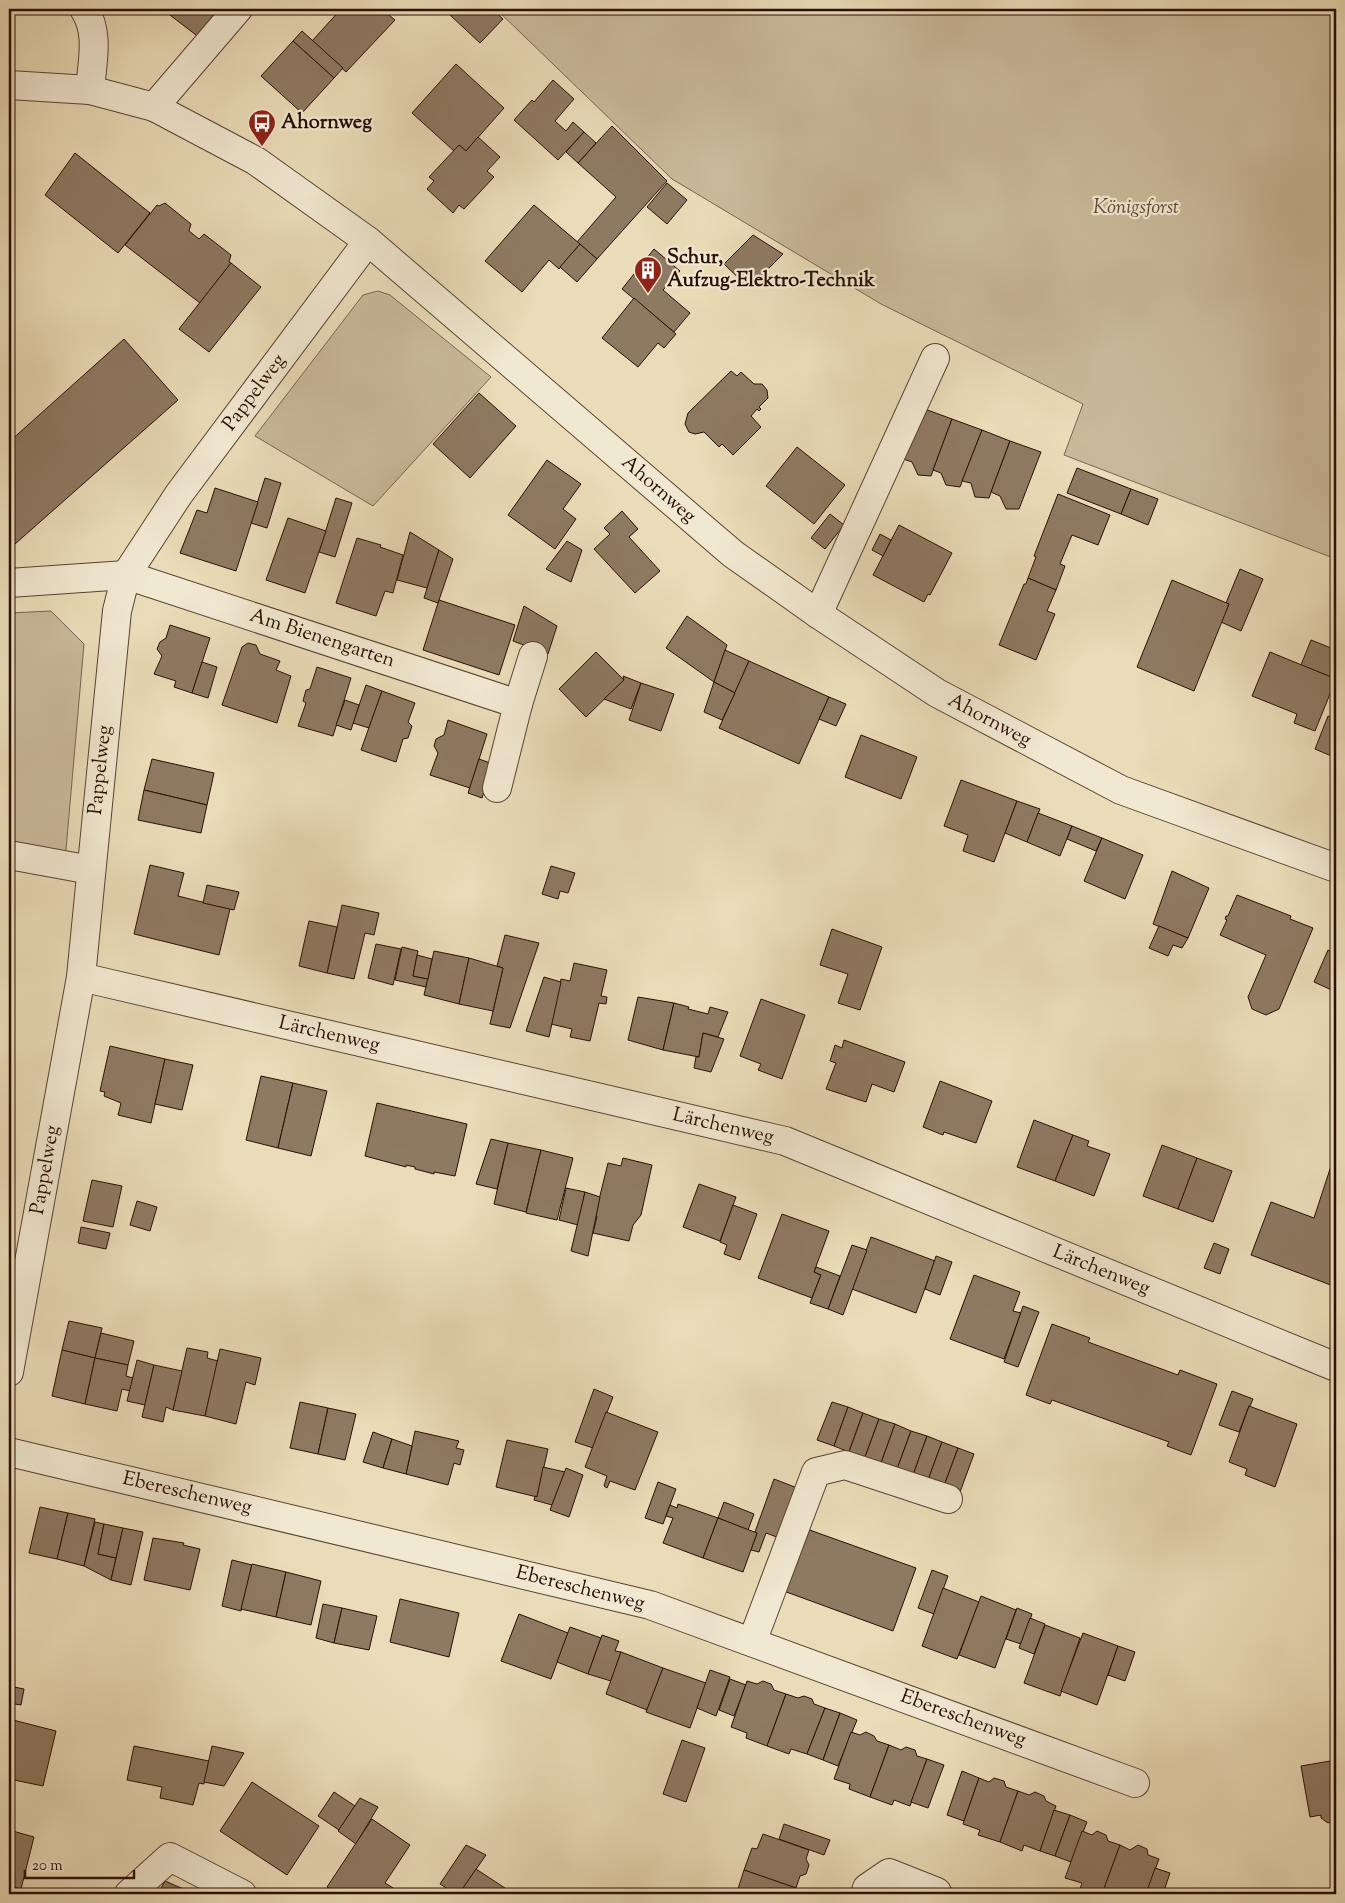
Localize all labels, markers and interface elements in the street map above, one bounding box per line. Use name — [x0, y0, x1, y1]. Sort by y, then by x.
bus stop icon: Ahornweg — [247, 108, 277, 147]
place label: Ahornweg — [281, 109, 372, 138]
park label: Königsforst — [1093, 194, 1179, 223]
place label: Schur, Aufzug-Elektro-Technik — [667, 244, 875, 296]
building icon: Schur, Aufzug-Elektro-Technik — [633, 255, 663, 294]
street label: Pappelweg — [216, 348, 294, 438]
street label: Ahornweg — [614, 449, 702, 531]
street label: Am Bienengarten — [246, 602, 399, 676]
street label: Ahornweg — [942, 687, 1036, 755]
street label: Pappelweg — [82, 723, 120, 816]
street label: Lärchenweg — [276, 1009, 383, 1061]
street label: Lärchenweg — [670, 1101, 777, 1153]
street label: Pappelweg — [24, 1123, 68, 1217]
street label: Lärchenweg — [1048, 1238, 1154, 1304]
street label: Ebereschenweg — [119, 1465, 255, 1523]
street label: Ebereschenweg — [513, 1559, 648, 1619]
street label: Ebereschenweg — [896, 1683, 1030, 1755]
scale bar — [25, 1848, 134, 1880]
text: 20 m — [32, 1856, 63, 1877]

